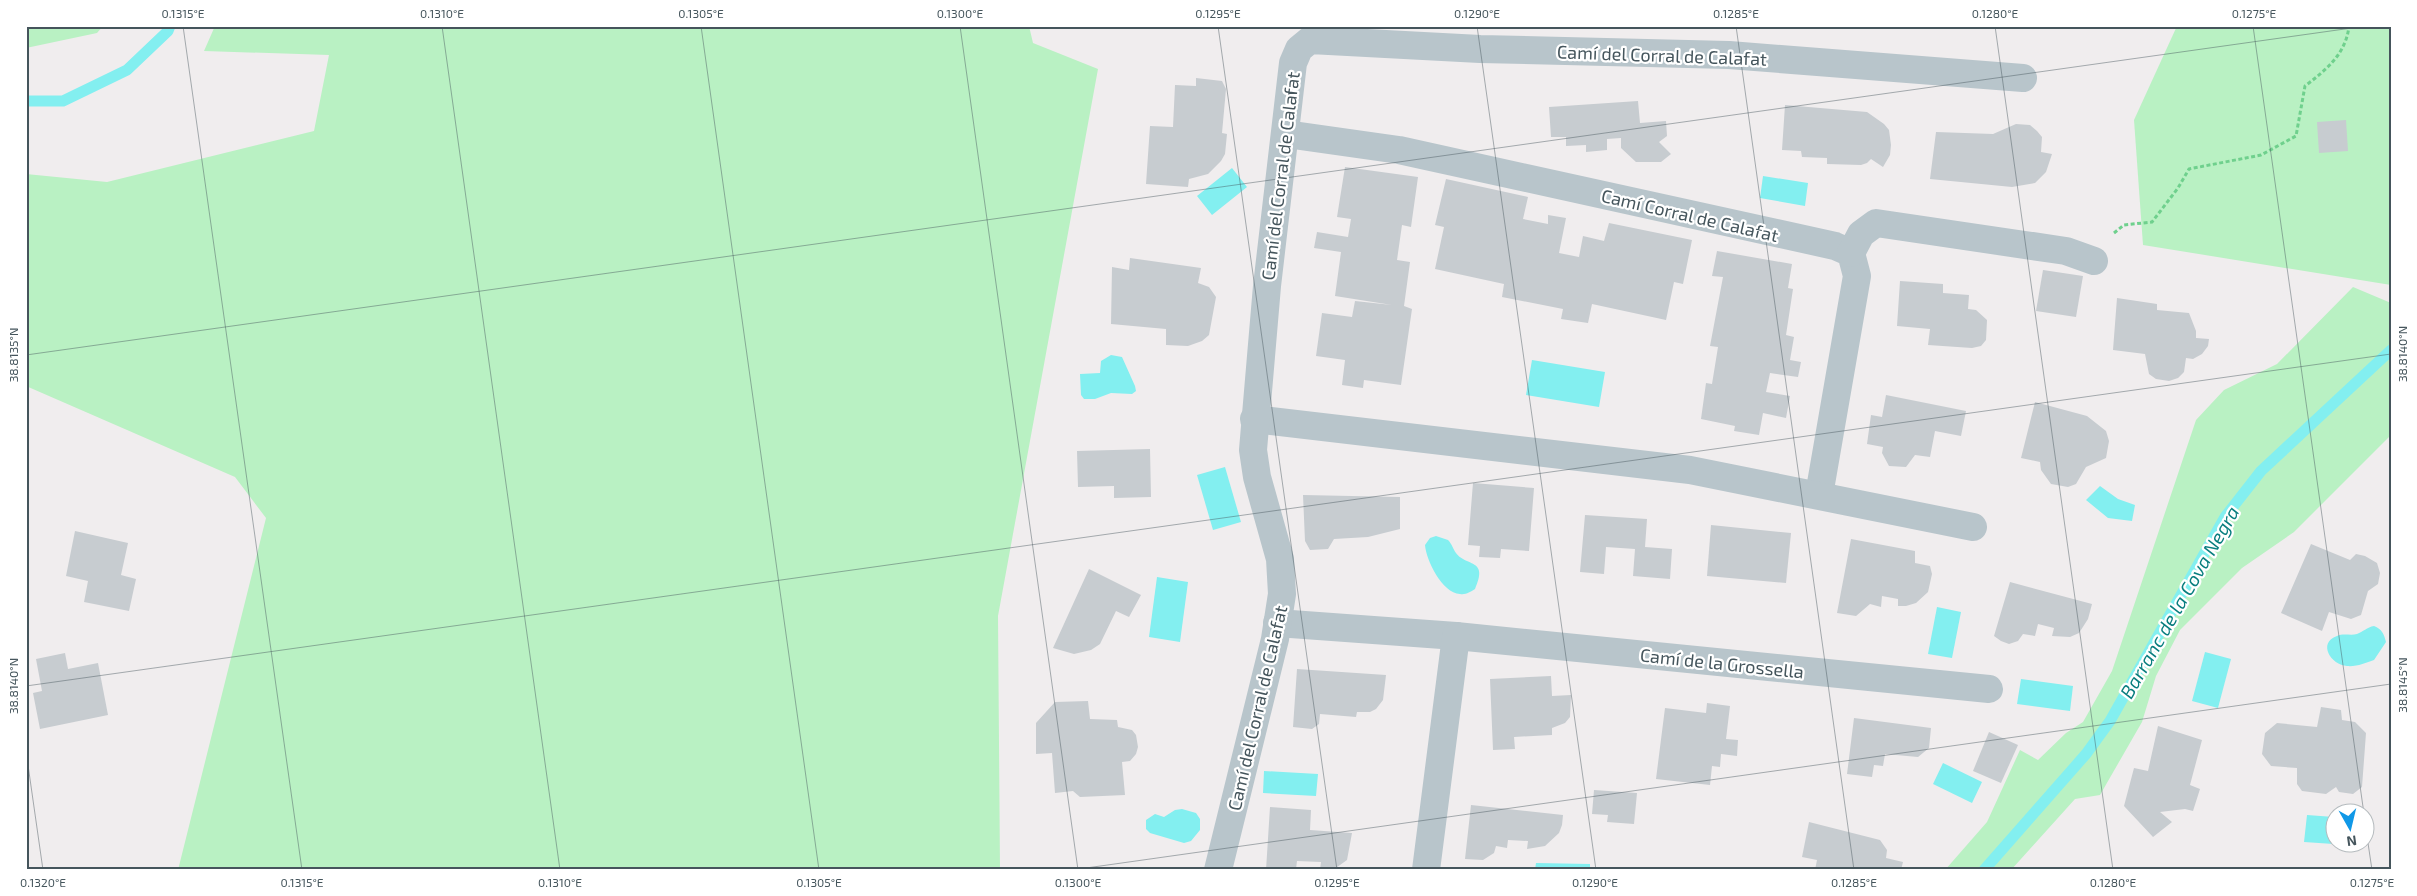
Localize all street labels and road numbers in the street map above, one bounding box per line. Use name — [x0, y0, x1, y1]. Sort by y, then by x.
street label: Camí del Corral de Calafat — [1557, 40, 1767, 70]
street label: Camí del Corral de Calafat — [1256, 70, 1304, 282]
street label: Camí Corral de Calafat — [1599, 184, 1781, 246]
street label: Camí del Corral de Calafat — [1223, 603, 1291, 813]
street label: Camí de la Grossella — [1639, 643, 1805, 683]

